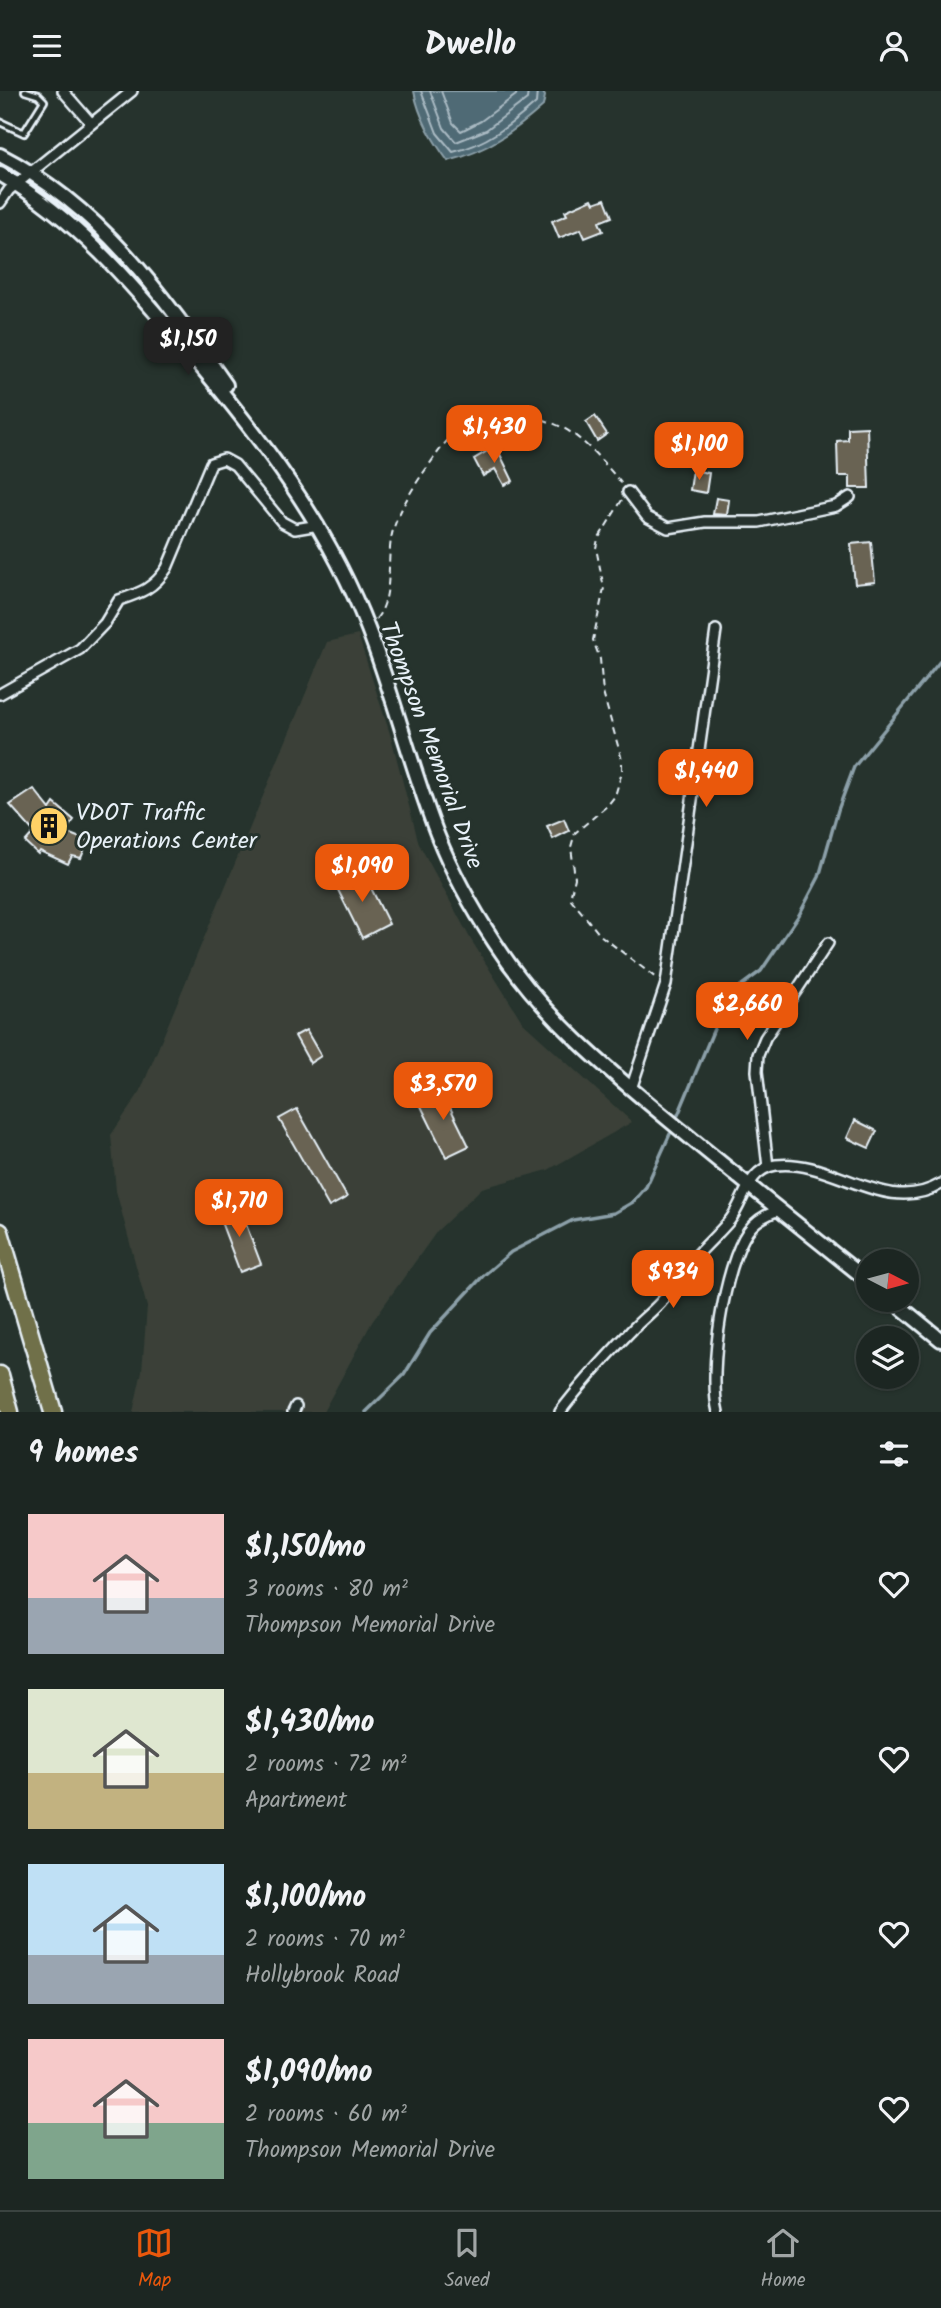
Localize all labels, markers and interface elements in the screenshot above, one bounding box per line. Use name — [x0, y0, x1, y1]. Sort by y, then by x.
text: Dwello — [425, 20, 516, 71]
icon: menu — [28, 27, 66, 65]
icon: person — [875, 27, 913, 65]
pin: $1,150 — [131, 317, 245, 377]
text: $1,150 — [160, 322, 216, 358]
pin: $1,430 — [437, 405, 551, 465]
text: $1,430 — [462, 410, 526, 446]
pin: $1,100 — [642, 423, 756, 482]
text: $1,100 — [670, 427, 728, 463]
street label: Thompson Memorial Drive — [368, 616, 494, 875]
pin: $1,440 — [649, 749, 763, 809]
text: $1,440 — [674, 754, 738, 790]
place label: VDOT Traffic Operations Center — [76, 794, 259, 861]
building icon: VDOT Traffic Operations Center — [28, 805, 70, 847]
pin: $1,090 — [305, 845, 419, 904]
text: $1,090 — [331, 849, 393, 885]
pin: $2,660 — [690, 983, 804, 1042]
text: $2,660 — [712, 987, 782, 1023]
pin: $3,570 — [386, 1063, 500, 1122]
text: $3,570 — [410, 1067, 476, 1103]
pin: $1,710 — [182, 1179, 296, 1239]
text: $1,710 — [211, 1184, 267, 1220]
north arrow — [856, 1249, 919, 1313]
map controls — [856, 1249, 919, 1389]
pin: $934 — [632, 1251, 714, 1310]
text: $934 — [648, 1255, 698, 1291]
button: layers — [856, 1326, 919, 1389]
text: 9 homes — [28, 1430, 139, 1478]
icon: filters — [875, 1435, 913, 1473]
text: $1,150/mo — [245, 1524, 366, 1572]
icon: home — [84, 1542, 168, 1626]
icon: heart — [875, 1565, 913, 1603]
text: 3 rooms · 80 m² — [245, 1572, 408, 1608]
text: Thompson Memorial Drive — [245, 1608, 495, 1644]
text: $1,430/mo — [245, 1699, 375, 1747]
icon: home — [84, 1717, 168, 1801]
icon: heart — [875, 1740, 913, 1778]
text: 2 rooms · 72 m² — [245, 1747, 407, 1783]
text: Apartment — [245, 1783, 347, 1819]
text: $1,100/mo — [245, 1874, 366, 1922]
icon: home — [84, 1892, 168, 1976]
icon: heart — [875, 1915, 913, 1953]
text: 2 rooms · 70 m² — [245, 1922, 405, 1958]
text: Hollybrook Road — [245, 1958, 400, 1994]
text: $1,090/mo — [245, 2049, 372, 2097]
icon: home — [84, 2067, 168, 2151]
icon: heart — [875, 2090, 913, 2128]
text: 2 rooms · 60 m² — [245, 2097, 407, 2133]
text: Thompson Memorial Drive — [245, 2133, 495, 2169]
tab: Map — [135, 2224, 173, 2296]
tab: Saved — [444, 2224, 490, 2296]
tab: Home — [760, 2224, 806, 2296]

